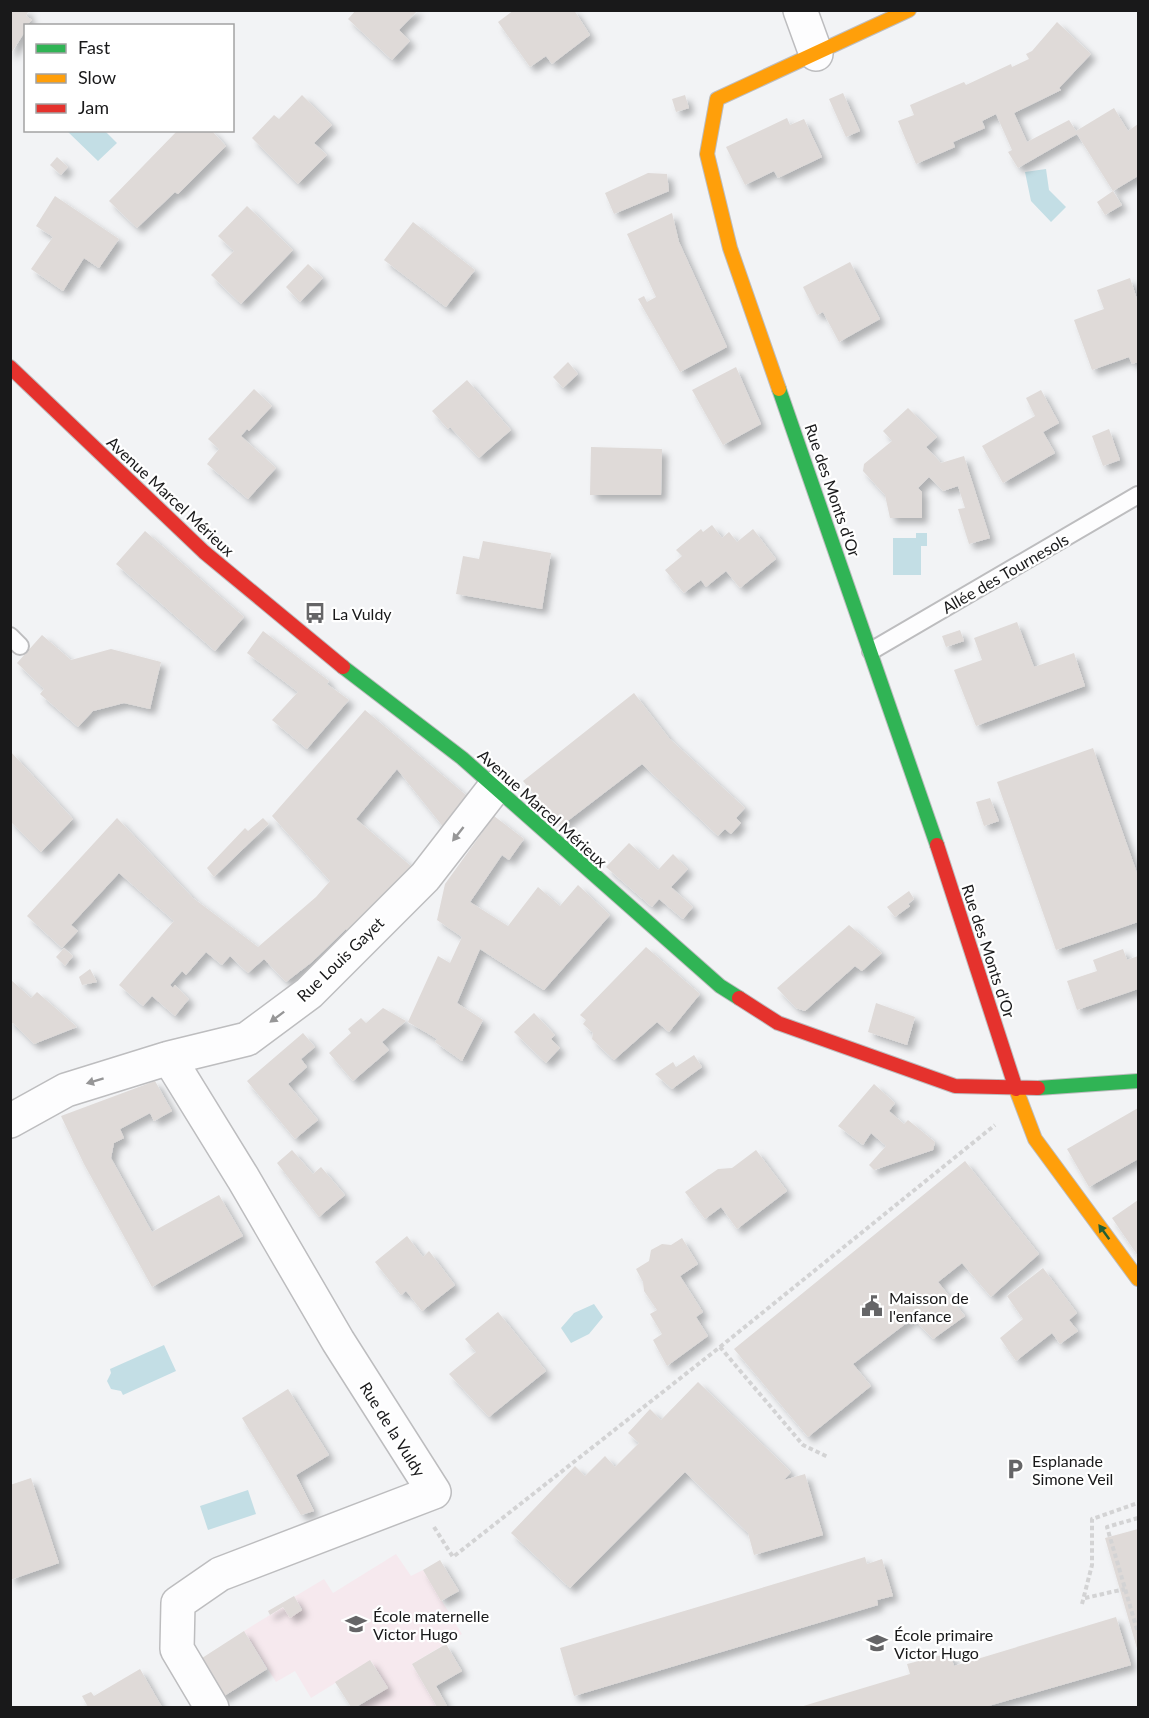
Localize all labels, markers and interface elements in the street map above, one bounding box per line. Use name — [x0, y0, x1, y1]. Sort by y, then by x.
legend — [24, 24, 234, 132]
text: Fast — [78, 36, 111, 58]
text: Slow — [78, 66, 116, 88]
text: Jam — [78, 96, 109, 118]
street label: Rue des Monts d'Or — [801, 421, 865, 559]
street label: Avenue Marcel Mérieux — [103, 432, 239, 560]
street label: Allée des Tournesols — [938, 529, 1072, 617]
bus stop icon: La Vuldy — [303, 601, 327, 625]
place label: La Vuldy — [332, 604, 392, 623]
street label: Avenue Marcel Mérieux — [475, 745, 611, 871]
one-way arrow — [453, 827, 465, 842]
street label: Rue des Monts d'Or — [958, 882, 1020, 1020]
street label: Rue Louis Gayet — [293, 913, 388, 1005]
one-way arrow — [269, 1010, 284, 1022]
one-way arrow — [86, 1077, 104, 1086]
one-way arrow — [1098, 1225, 1110, 1241]
place label: Maisson de l'enfance — [889, 1288, 969, 1325]
public building icon: Maisson de l'enfance — [860, 1294, 884, 1318]
street label: Rue de la Vuldy — [356, 1378, 430, 1480]
place label: Esplanade Simone Veil — [1032, 1451, 1113, 1488]
parking icon: Esplanade Simone Veil — [1003, 1457, 1027, 1481]
place label: École maternelle Victor Hugo — [373, 1606, 489, 1643]
school or university icon: École maternelle Victor Hugo — [344, 1612, 368, 1636]
place label: École primaire Victor Hugo — [894, 1625, 993, 1662]
school or university icon: École primaire Victor Hugo — [865, 1631, 889, 1655]

